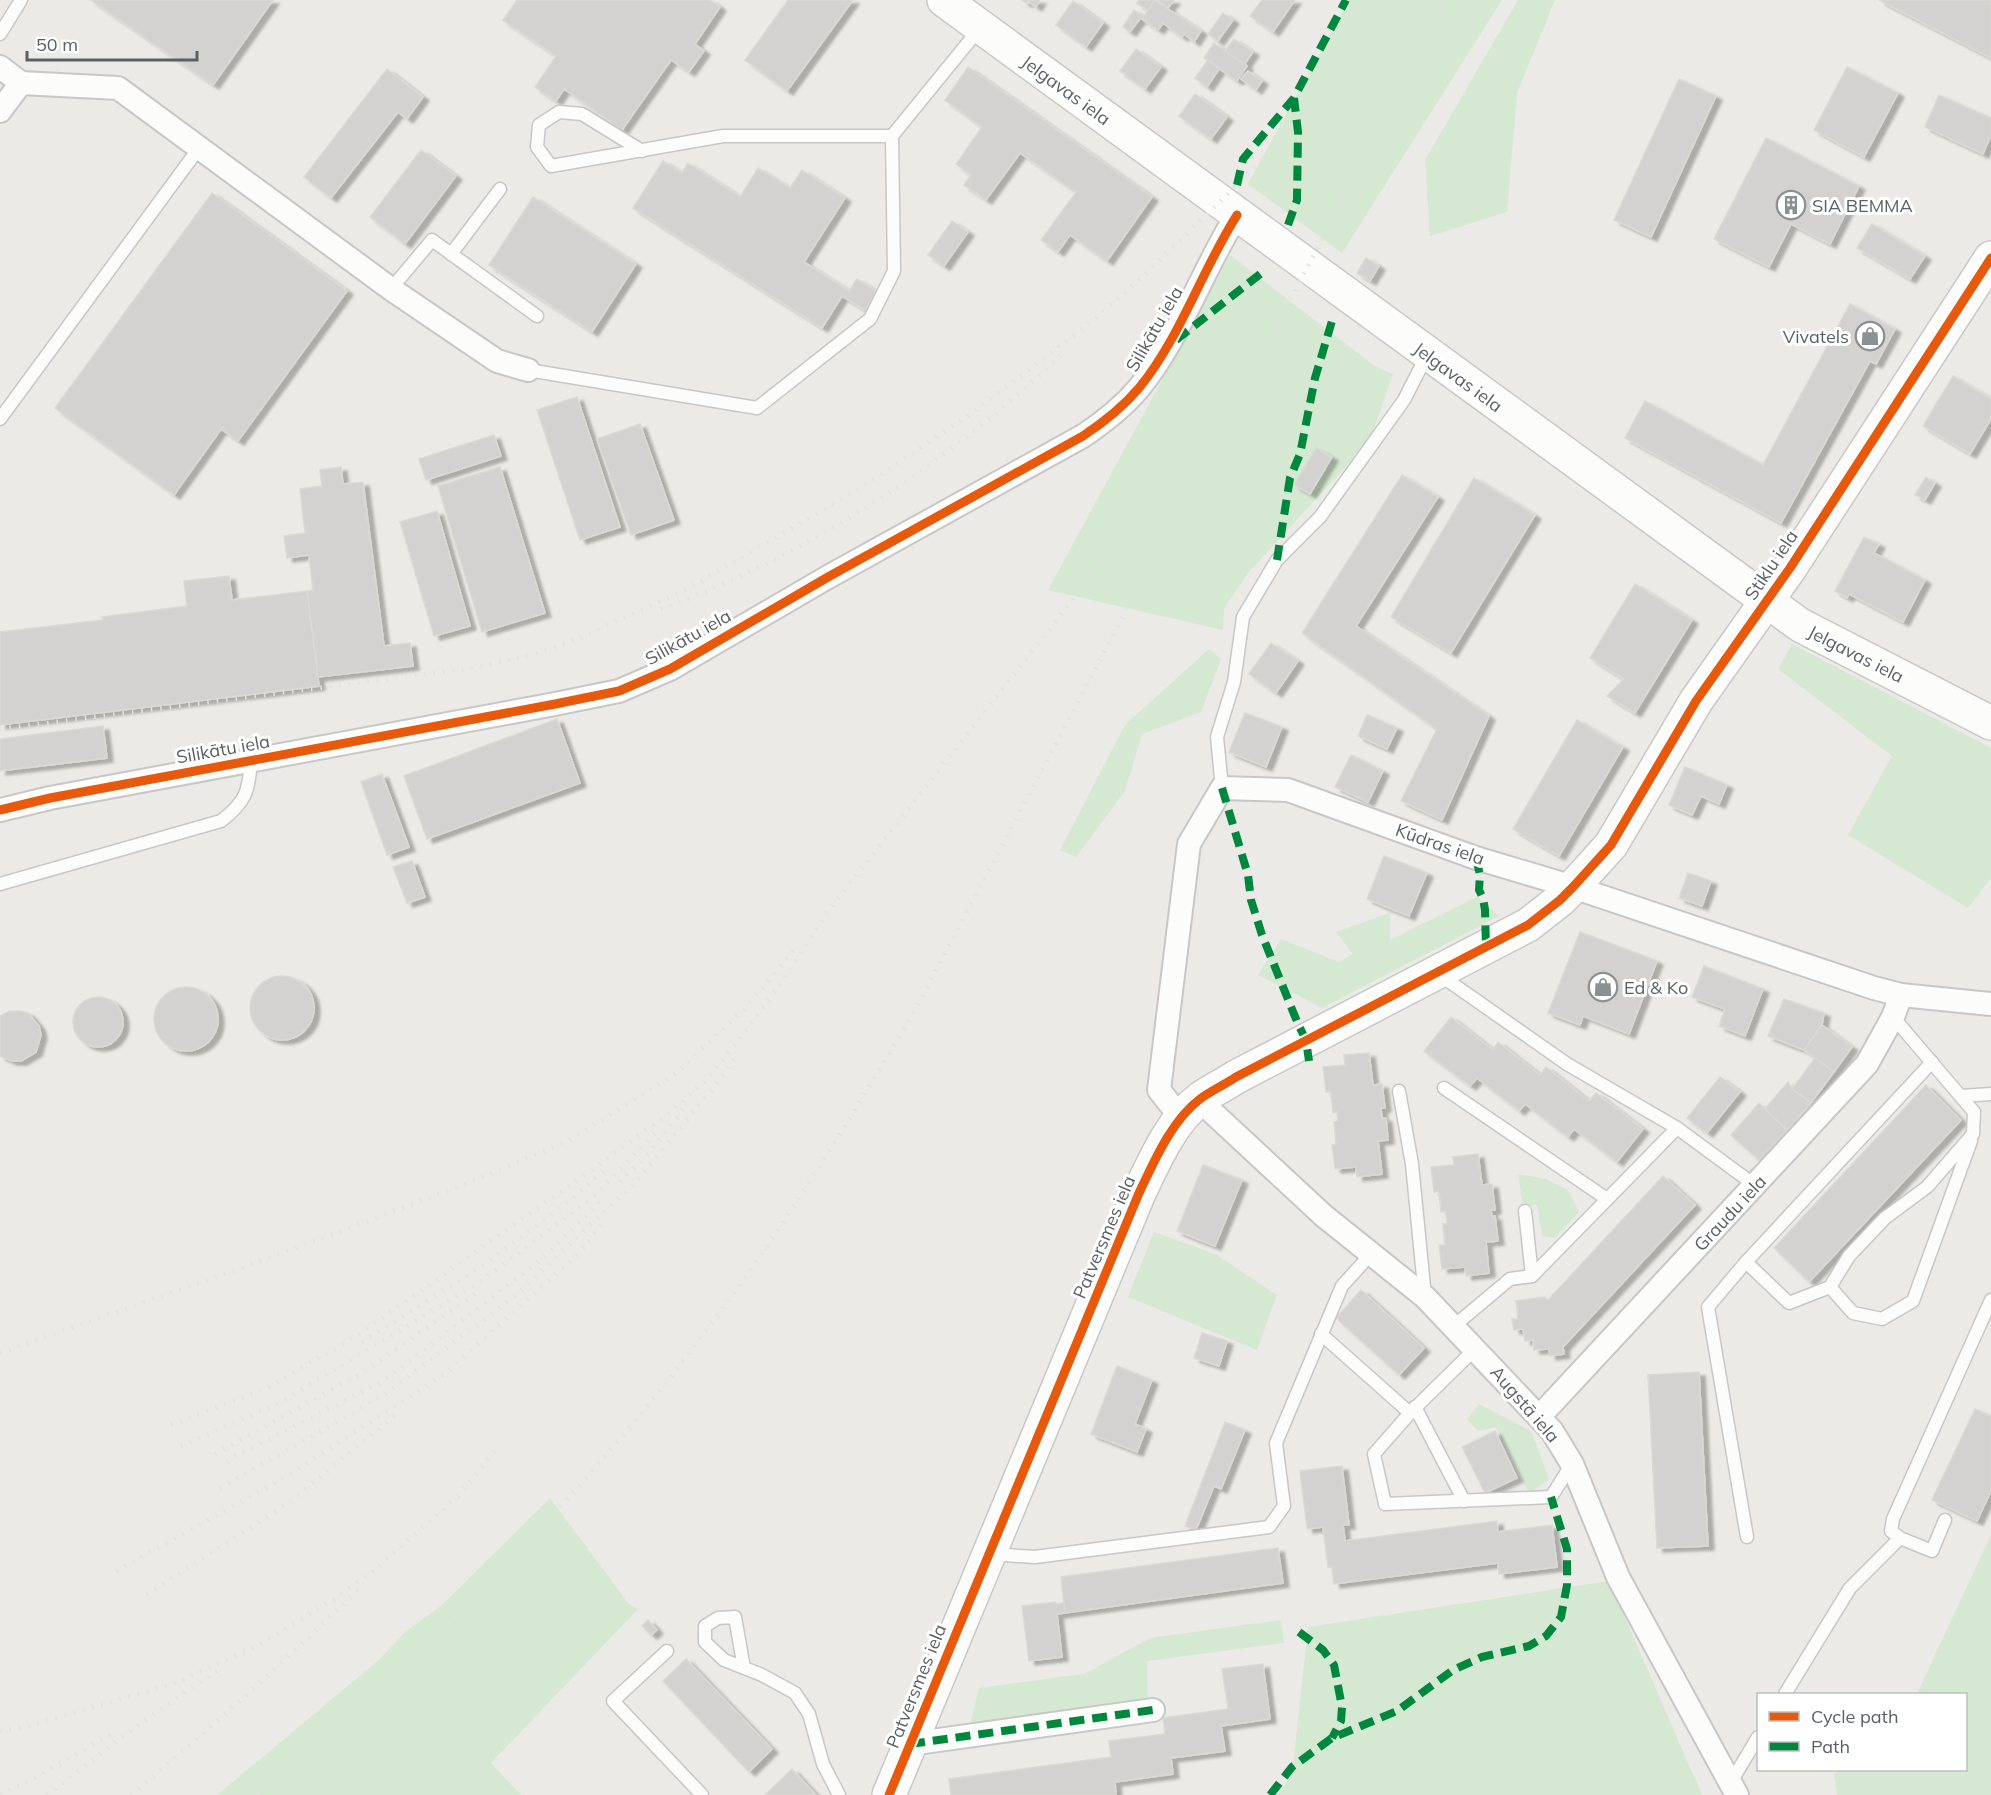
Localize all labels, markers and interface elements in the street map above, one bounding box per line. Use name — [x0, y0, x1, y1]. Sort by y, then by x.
scale bar — [27, 24, 196, 62]
text: 50 m — [36, 33, 78, 56]
street label: Jelgavas iela — [1017, 50, 1115, 130]
building icon: SIA BEMMA — [1775, 189, 1807, 221]
place label: SIA BEMMA — [1812, 194, 1913, 217]
street label: Silikātu iela — [1120, 282, 1188, 376]
shop icon: Vivatels — [1854, 320, 1886, 352]
place label: Vivatels — [1783, 325, 1849, 348]
street label: Jelgavas iela — [1409, 337, 1507, 417]
street label: Stiklu iela — [1739, 526, 1803, 604]
street label: Silikātu iela — [641, 604, 735, 670]
street label: Jelgavas iela — [1804, 620, 1908, 688]
street label: Silikātu iela — [174, 729, 272, 769]
street label: Kūdras iela — [1393, 818, 1487, 870]
shop icon: Ed & Ko — [1587, 971, 1619, 1003]
place label: Ed & Ko — [1624, 976, 1688, 999]
street label: Graudu iela — [1689, 1170, 1771, 1256]
street label: Patversmes iela — [1068, 1172, 1140, 1302]
street label: Augstā iela — [1485, 1361, 1565, 1447]
street label: Patversmes iela — [881, 1621, 951, 1751]
legend — [1757, 1693, 1967, 1771]
text: Cycle path — [1811, 1705, 1898, 1728]
text: Path — [1811, 1735, 1850, 1758]

